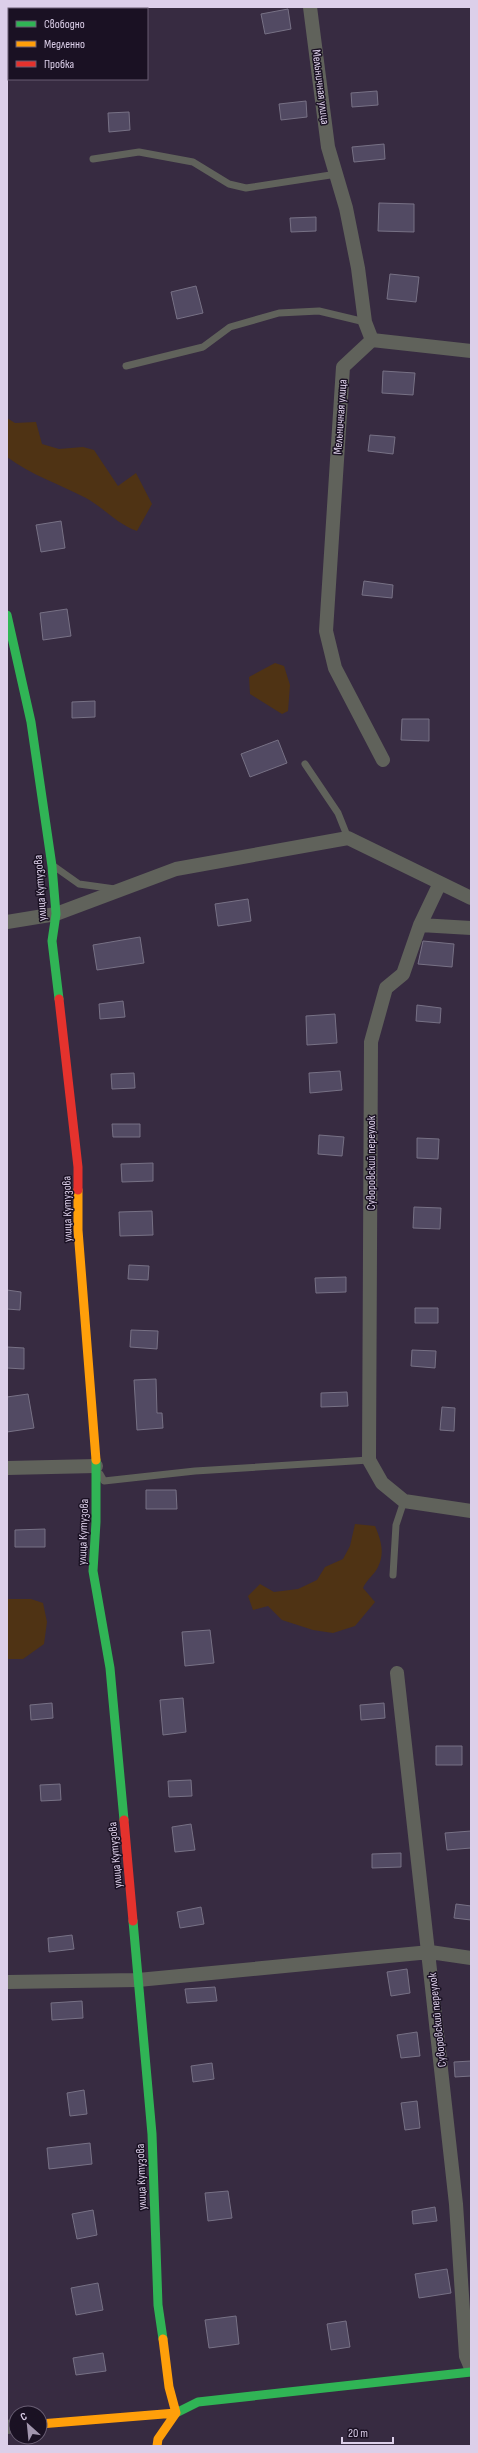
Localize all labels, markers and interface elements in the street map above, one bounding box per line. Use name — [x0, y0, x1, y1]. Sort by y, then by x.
legend — [8, 8, 148, 80]
text: Свободно — [44, 17, 85, 32]
text: Медленно — [44, 37, 85, 52]
street label: Мельничная улица — [308, 49, 333, 126]
text: Пробка — [44, 57, 75, 72]
street label: Мельничная улица — [330, 379, 351, 455]
street label: улица Кутузова — [31, 854, 50, 922]
street label: Суворовский переулок — [364, 1115, 379, 1210]
street label: улица Кутузова — [59, 1175, 76, 1242]
street label: улица Кутузова — [75, 1498, 92, 1565]
street label: улица Кутузова — [105, 1821, 126, 1889]
street label: Суворовский переулок — [425, 1972, 450, 2068]
street label: улица Кутузова — [133, 2143, 150, 2210]
north arrow — [8, 2405, 48, 2445]
text: С — [18, 2409, 29, 2424]
scale bar — [342, 2419, 393, 2445]
text: 20 m — [348, 2426, 368, 2441]

